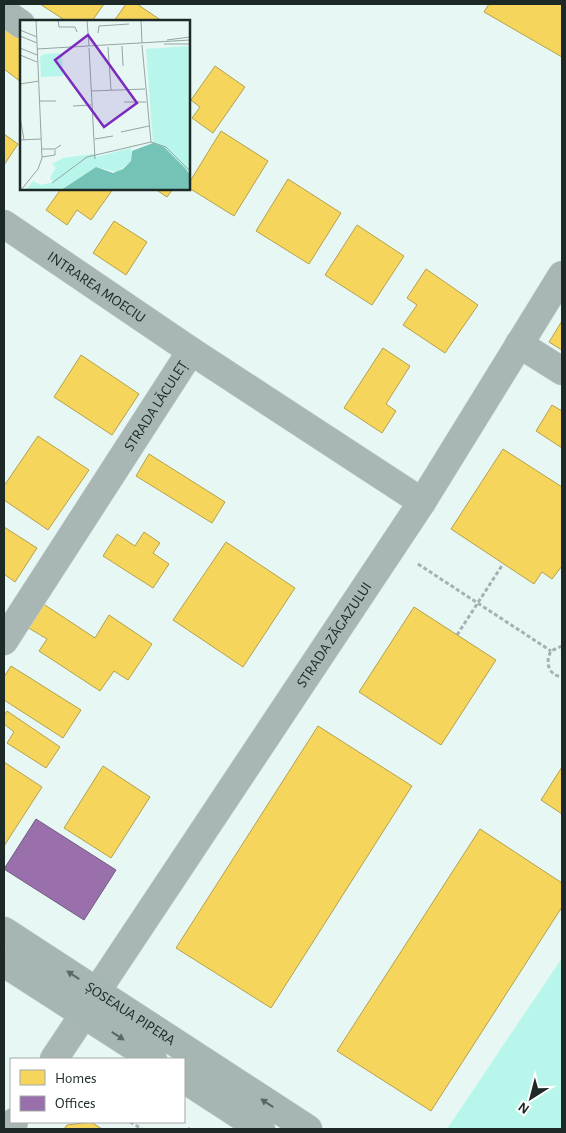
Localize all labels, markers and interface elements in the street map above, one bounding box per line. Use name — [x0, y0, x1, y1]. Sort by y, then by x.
inset map — [20, 20, 190, 190]
street label: INTRAREA MOECIU — [45, 248, 148, 325]
street label: STRADA LĂCULEȚ — [121, 357, 192, 454]
street label: STRADA ZĂGAZULUI — [294, 579, 374, 690]
one-way arrow — [66, 970, 79, 980]
street label: ȘOSEAUA PIPERA — [83, 979, 178, 1048]
one-way arrow — [112, 1032, 125, 1041]
legend — [10, 1058, 185, 1123]
text: Homes — [55, 1071, 97, 1086]
north arrow — [506, 1073, 556, 1123]
text: Offices — [55, 1096, 96, 1111]
one-way arrow — [261, 1098, 274, 1107]
text: N — [516, 1099, 532, 1116]

